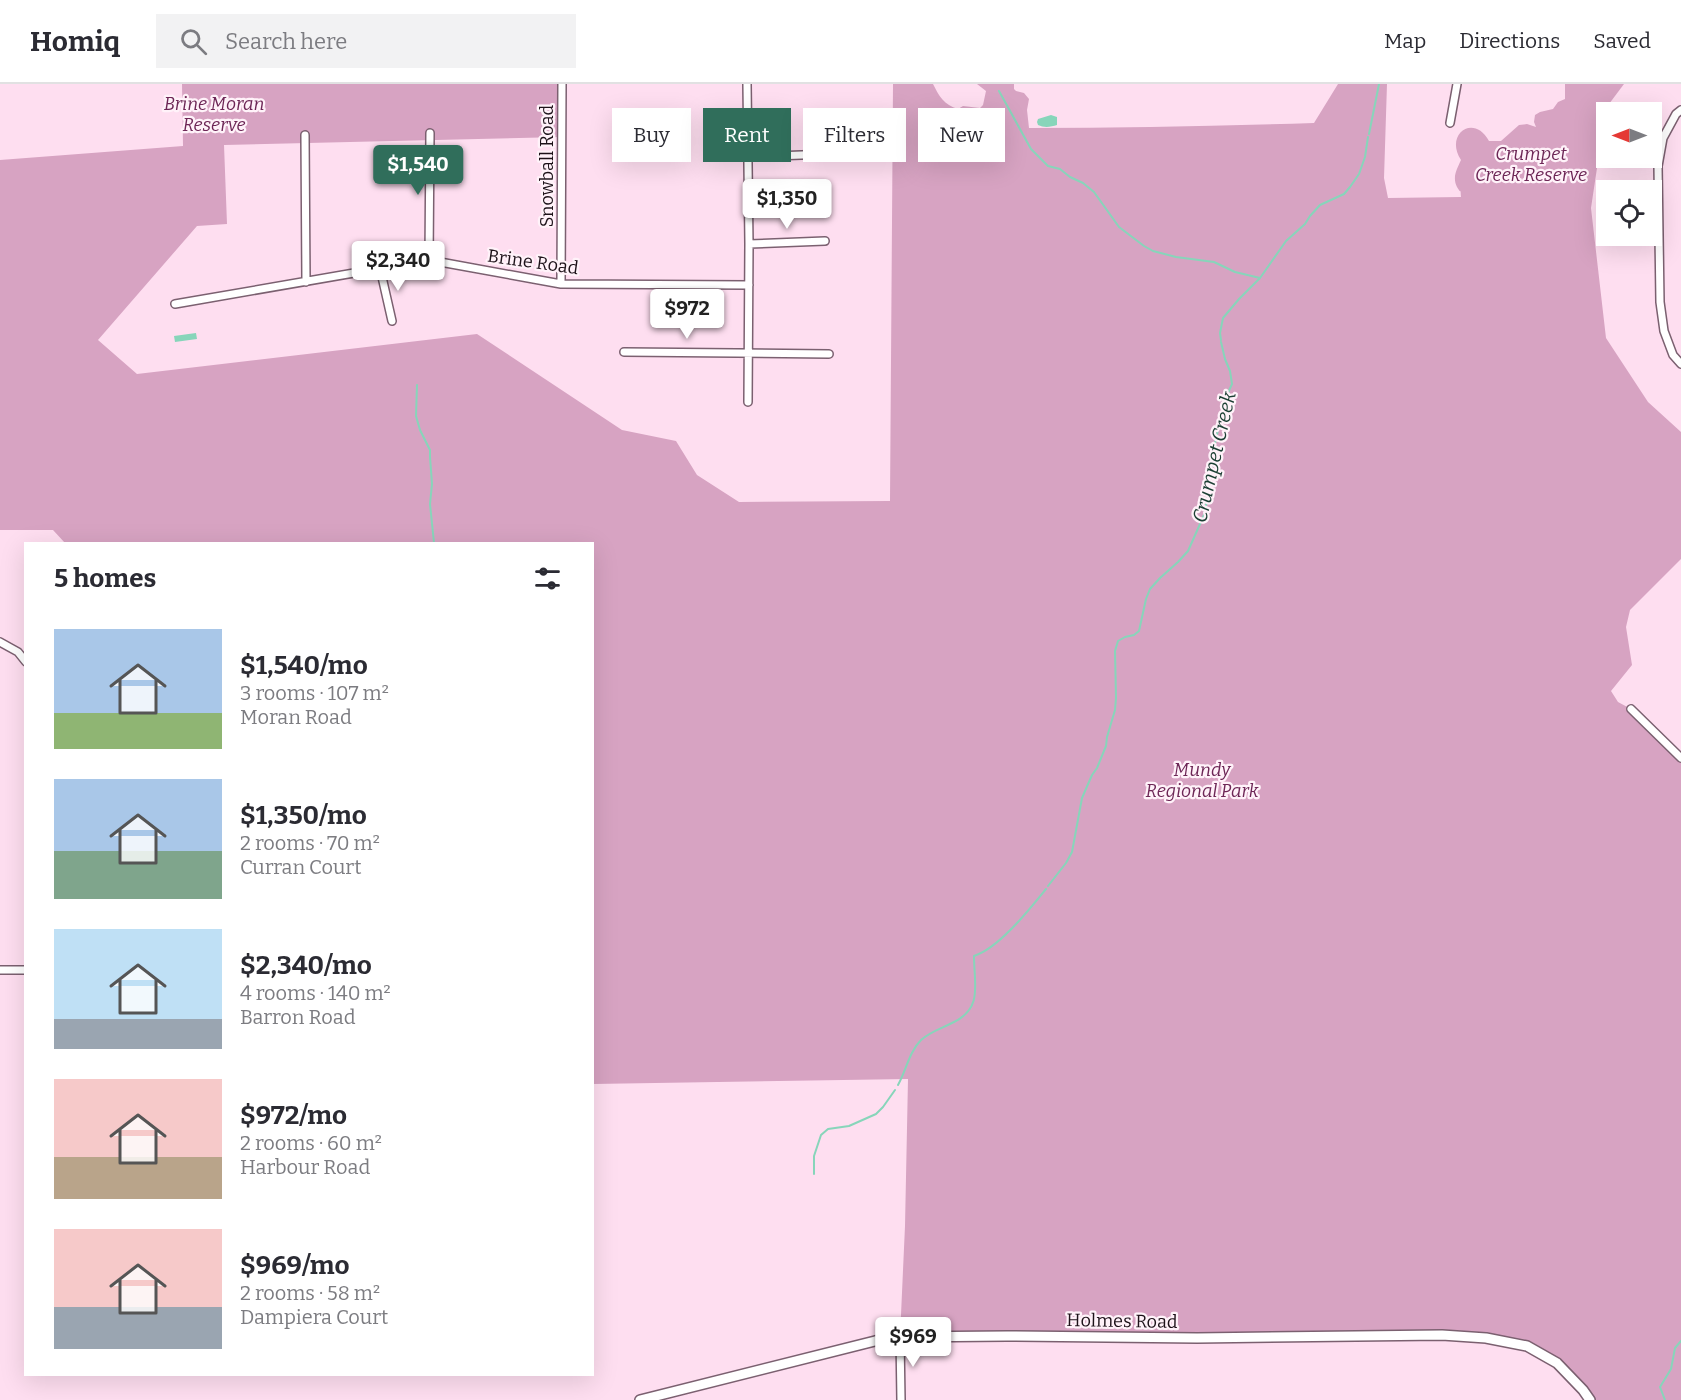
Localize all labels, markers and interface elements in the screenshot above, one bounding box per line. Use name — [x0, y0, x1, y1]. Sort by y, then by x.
search box — [156, 14, 576, 68]
text: Homiq — [30, 25, 120, 58]
icon: search — [177, 25, 210, 58]
text: Search here — [225, 28, 347, 55]
text: Map — [1384, 28, 1426, 54]
text: Directions — [1459, 28, 1560, 54]
text: Saved — [1593, 28, 1651, 54]
park label: Brine Moran Reserve — [164, 93, 264, 136]
north arrow — [1596, 102, 1662, 168]
map controls — [1596, 102, 1662, 246]
street label: Snowball Road — [536, 104, 558, 227]
chip: Buy — [612, 108, 691, 162]
chip: Rent — [703, 108, 791, 162]
chip: Filters — [803, 108, 906, 162]
chip: New — [918, 108, 1005, 162]
park label: Crumpet Creek Reserve — [1475, 143, 1587, 186]
pin: $1,540 — [369, 145, 467, 196]
text: $1,540 — [387, 152, 449, 176]
pin: $1,350 — [738, 179, 836, 230]
button: locate — [1596, 180, 1662, 246]
text: $1,350 — [757, 186, 817, 210]
pin: $2,340 — [349, 241, 447, 292]
street label: Brine Road — [486, 245, 580, 279]
text: $2,340 — [366, 248, 430, 272]
pin: $972 — [651, 289, 723, 340]
text: $972 — [664, 296, 710, 320]
water label: Crumpet Creek — [1187, 389, 1241, 525]
icon: filters — [531, 562, 564, 595]
text: 5 homes — [54, 563, 156, 594]
text: $1,540/mo — [240, 650, 368, 681]
icon: home — [102, 653, 174, 725]
text: 3 rooms · 107 m² — [240, 681, 389, 705]
text: Moran Road — [240, 705, 352, 729]
park label: Mundy Regional Park — [1146, 759, 1259, 802]
text: $1,350/mo — [240, 800, 367, 831]
icon: home — [102, 803, 174, 875]
text: 2 rooms · 70 m² — [240, 831, 380, 855]
text: Curran Court — [240, 855, 361, 879]
text: $2,340/mo — [240, 950, 372, 981]
icon: home — [102, 953, 174, 1025]
text: 4 rooms · 140 m² — [240, 981, 391, 1005]
text: Barron Road — [240, 1005, 356, 1029]
text: $972/mo — [240, 1100, 347, 1131]
icon: home — [102, 1103, 174, 1175]
text: 2 rooms · 60 m² — [240, 1131, 382, 1155]
text: Harbour Road — [240, 1155, 370, 1179]
text: $969/mo — [240, 1250, 350, 1281]
icon: home — [102, 1253, 174, 1325]
text: 2 rooms · 58 m² — [240, 1281, 380, 1305]
text: Dampiera Court — [240, 1305, 388, 1329]
street label: Holmes Road — [1066, 1309, 1178, 1333]
pin: $969 — [877, 1317, 949, 1368]
text: $969 — [889, 1324, 937, 1348]

